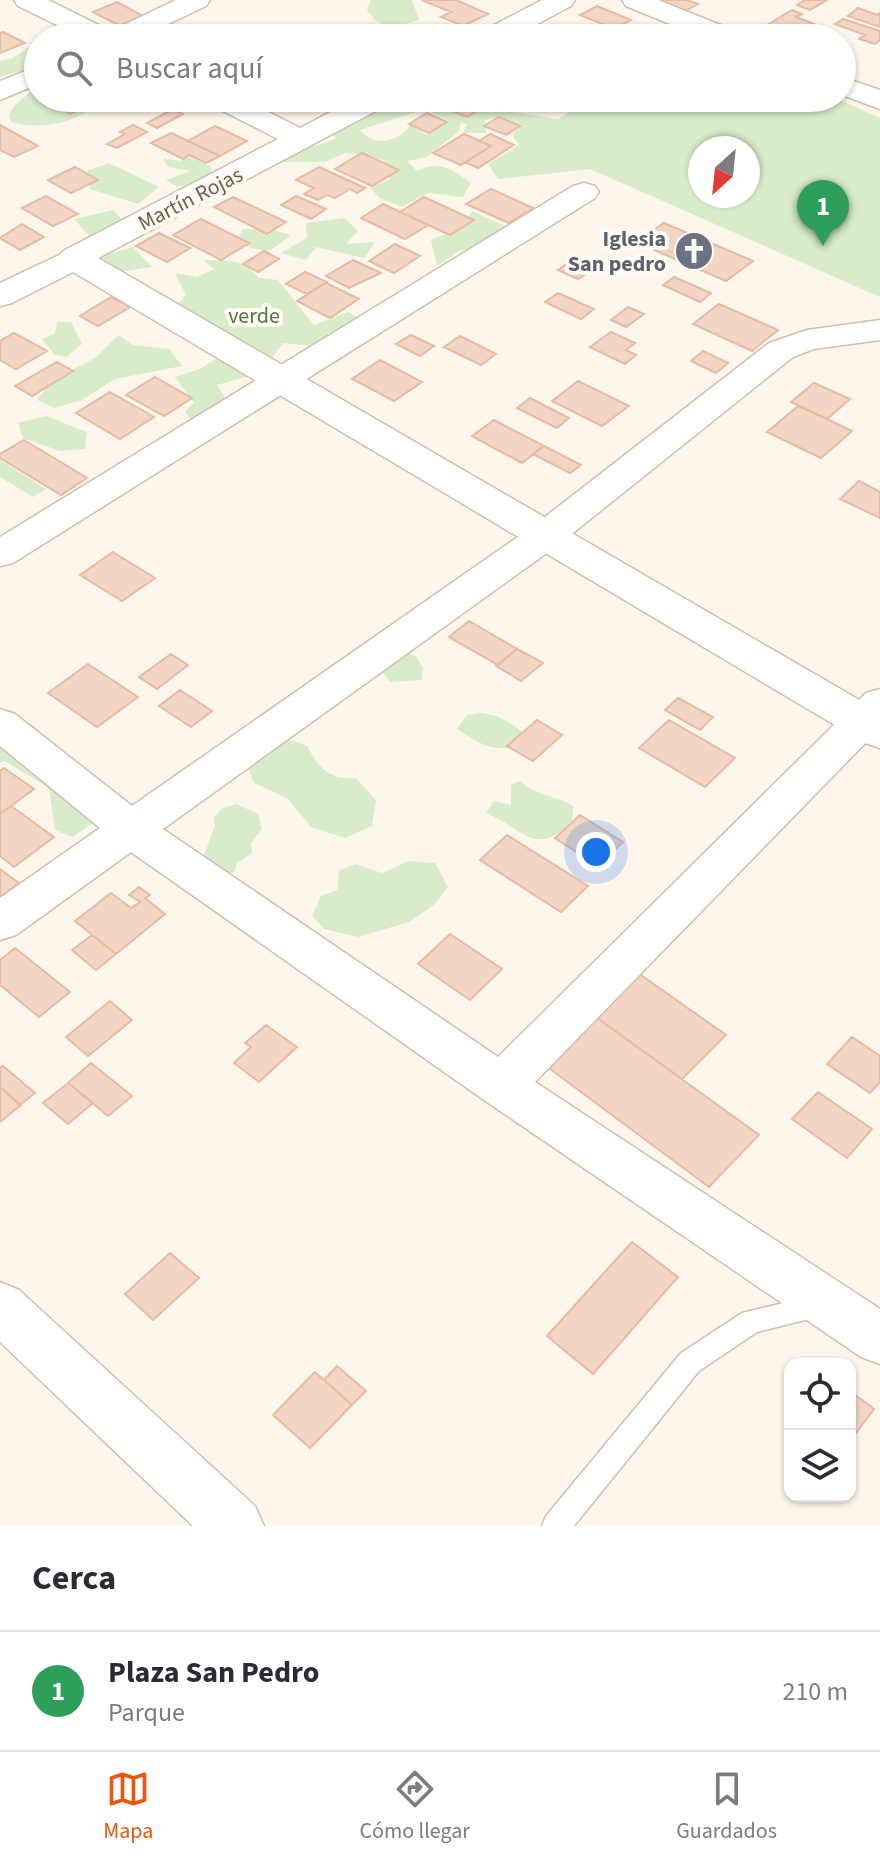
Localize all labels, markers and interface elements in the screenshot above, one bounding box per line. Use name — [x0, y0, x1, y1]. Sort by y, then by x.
search box — [24, 24, 856, 112]
icon: search — [52, 46, 96, 90]
text: Buscar aquí — [116, 47, 263, 90]
north arrow — [688, 136, 760, 208]
street label: Martín Rojas — [132, 159, 248, 239]
pin: 1 — [797, 180, 849, 246]
place label: Iglesia San pedro — [568, 223, 666, 280]
church icon: Iglesia San pedro — [673, 230, 715, 272]
park label: verde — [228, 300, 280, 332]
your location — [576, 832, 616, 872]
map controls — [784, 1358, 856, 1502]
button: locate — [784, 1358, 856, 1430]
button: layers — [784, 1430, 856, 1502]
text: Cerca — [32, 1554, 116, 1603]
text: Plaza San Pedro — [108, 1651, 319, 1694]
text: 1 — [51, 1673, 65, 1710]
text: 210 m — [782, 1673, 848, 1710]
text: Parque — [108, 1694, 185, 1731]
tab: Mapa — [103, 1767, 153, 1847]
tab: Cómo llegar — [360, 1767, 470, 1847]
tab: Guardados — [676, 1767, 777, 1847]

